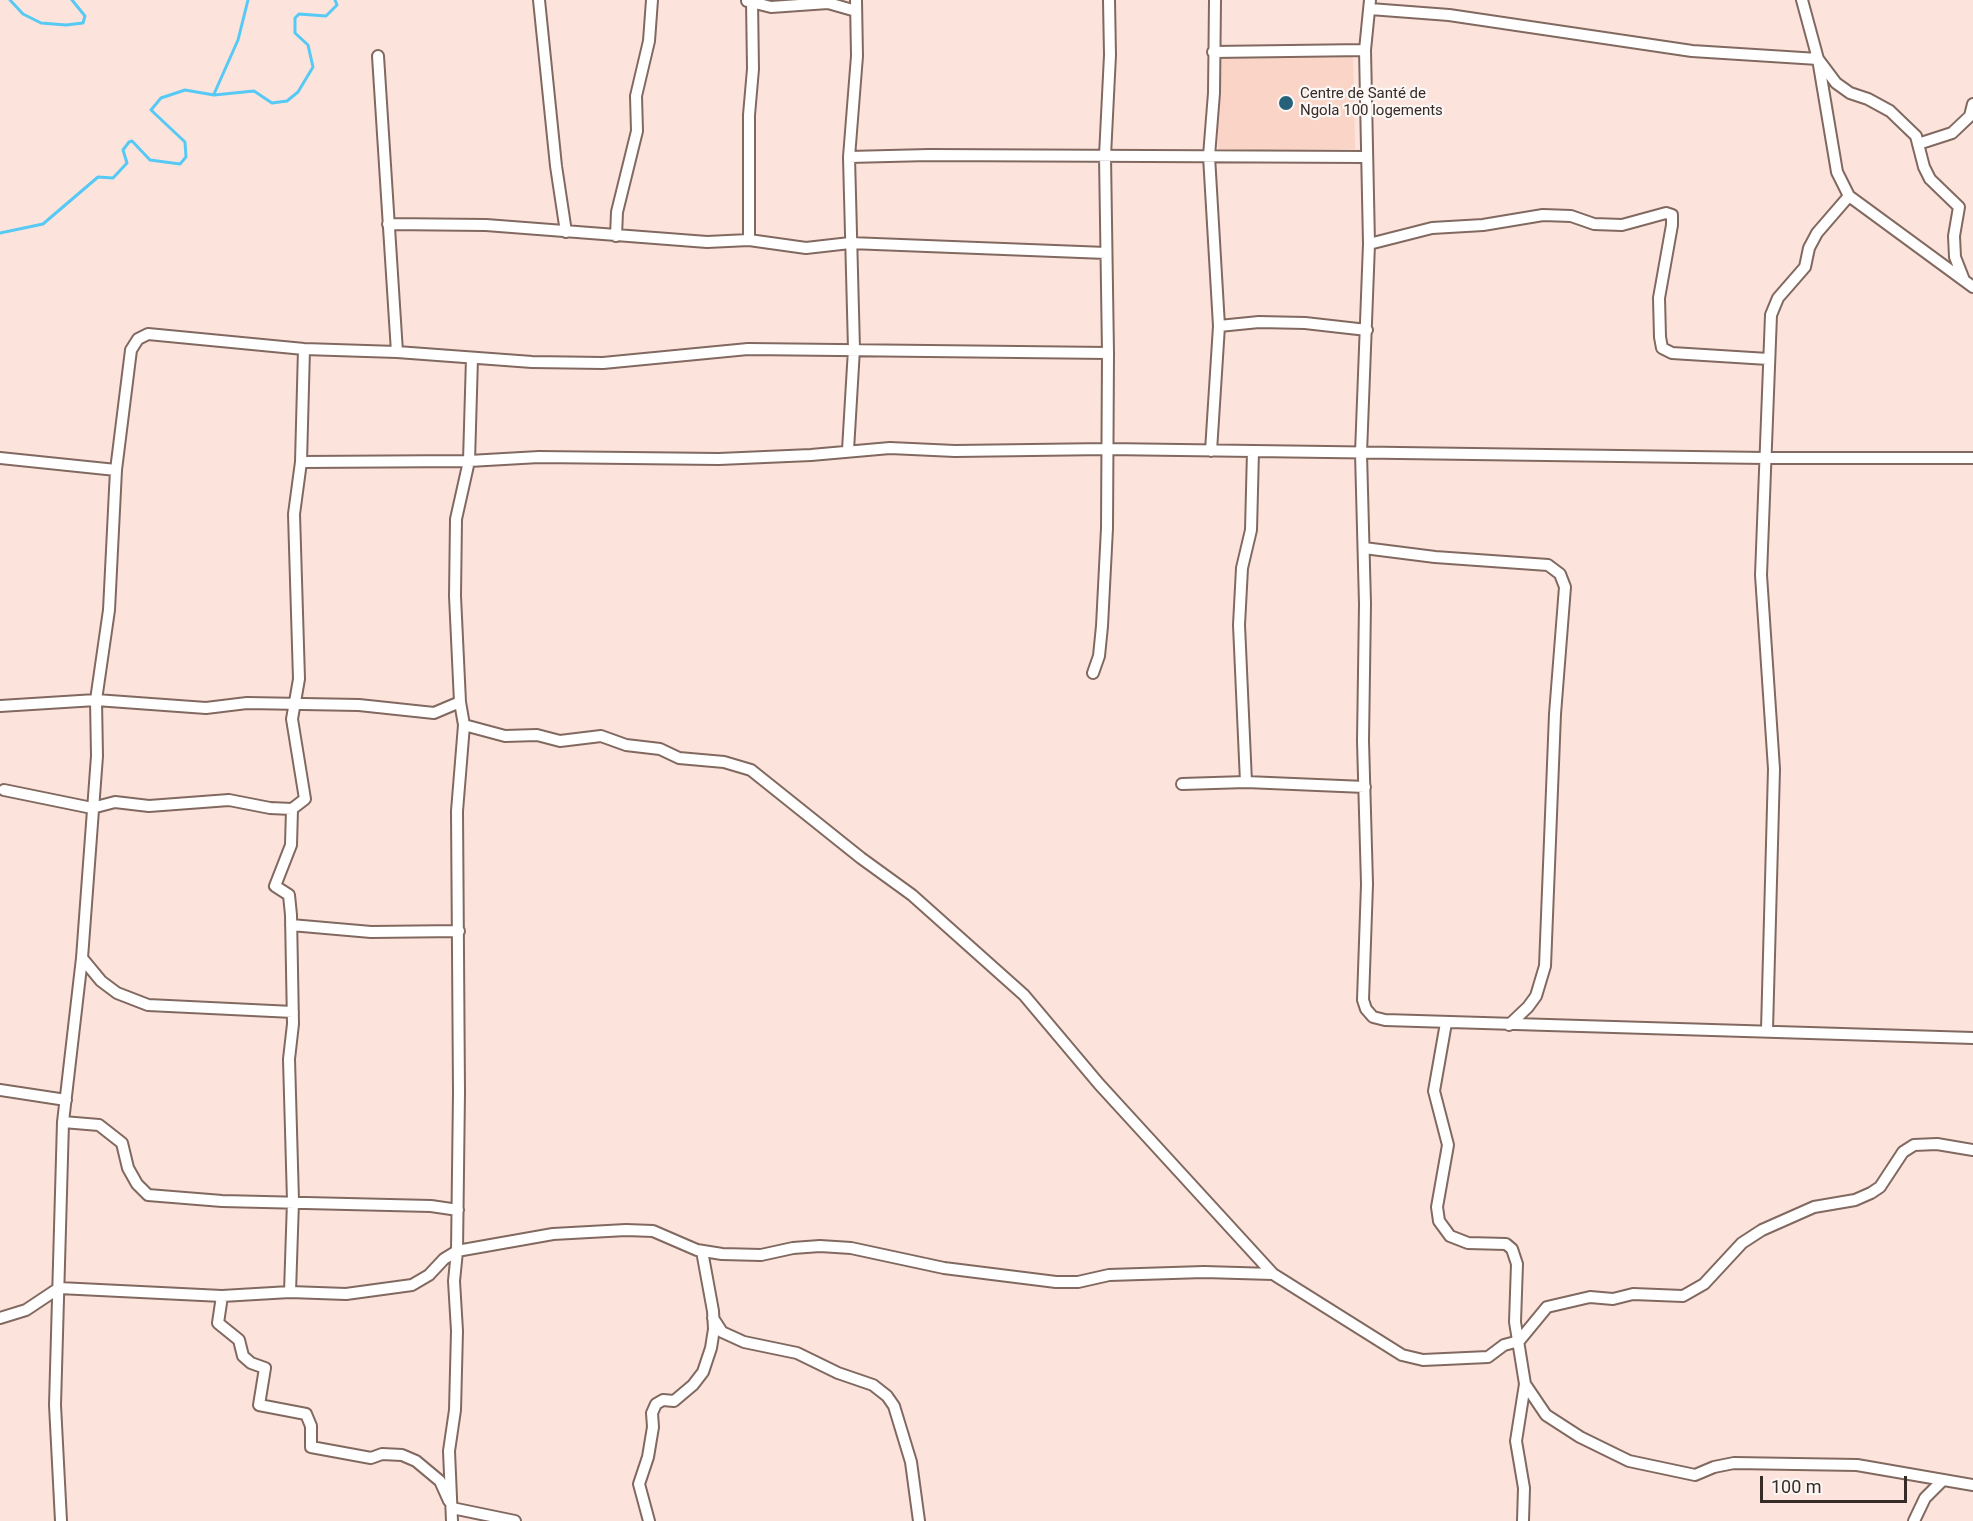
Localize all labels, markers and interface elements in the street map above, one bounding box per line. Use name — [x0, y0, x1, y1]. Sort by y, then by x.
place label: Centre de Santé de Ngola 100 logements — [1300, 85, 1443, 120]
marker: Centre de Santé de Ngola 100 logements — [1277, 94, 1295, 112]
scale bar — [1763, 1464, 1910, 1502]
text: 100 m — [1771, 1476, 1822, 1497]

